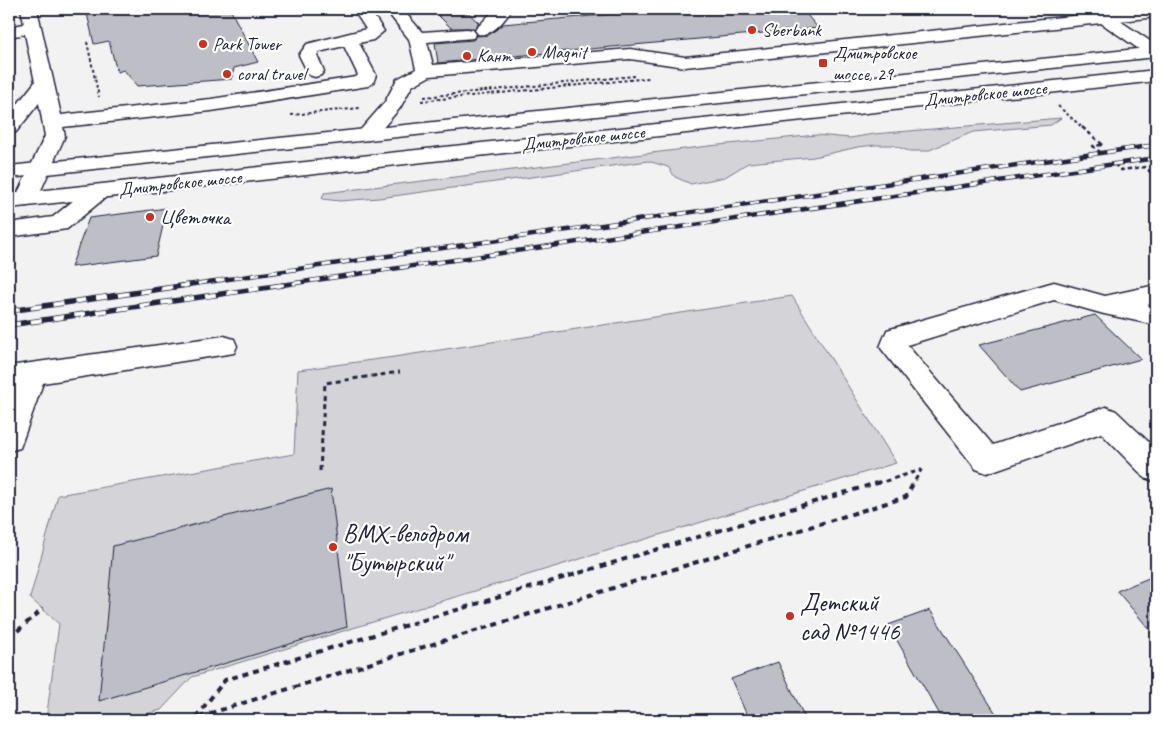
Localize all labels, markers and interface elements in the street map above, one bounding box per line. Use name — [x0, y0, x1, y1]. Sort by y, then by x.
place label: Sberbank — [762, 19, 822, 41]
marker: Sberbank — [746, 24, 758, 36]
place label: Park Tower — [213, 33, 283, 55]
marker: Park Tower — [197, 38, 209, 50]
place label: Magnit — [542, 41, 590, 63]
place label: Дмитровское шоссе, 29 — [833, 42, 917, 85]
place label: Кант — [477, 45, 513, 67]
marker: Magnit — [526, 46, 538, 58]
marker: Кант — [461, 50, 473, 62]
marker: Дмитровское шоссе, 29 — [817, 57, 829, 69]
place label: coral travel — [237, 63, 309, 85]
marker: coral travel — [221, 68, 233, 80]
street label: Дмитровское шоссе — [922, 76, 1049, 111]
street label: Дмитровское шоссе — [520, 120, 647, 155]
street label: Дмитровское шоссе — [117, 165, 244, 200]
place label: Цветочка — [160, 204, 232, 230]
marker: Цветочка — [144, 211, 156, 223]
place label: BMX-велодром "Бутырский" — [343, 518, 470, 579]
marker: BMX-велодром "Бутырский" — [327, 541, 339, 553]
place label: Детский сад №1446 — [800, 587, 900, 648]
marker: Детский сад №1446 — [784, 610, 796, 622]

